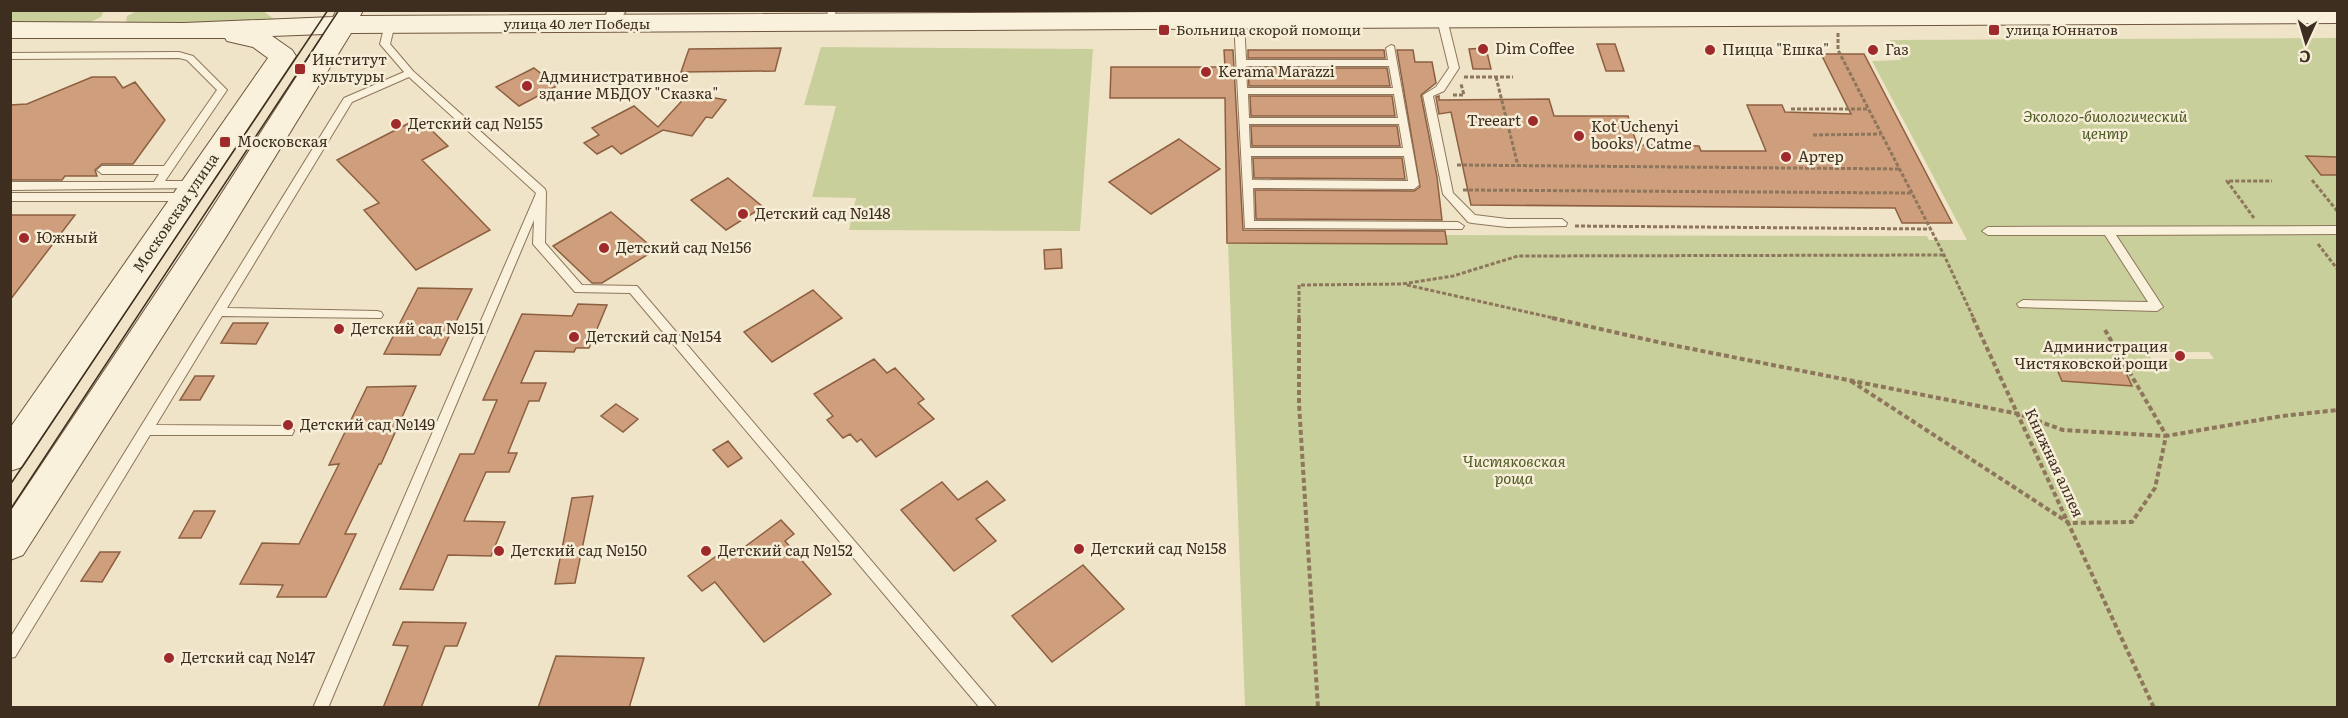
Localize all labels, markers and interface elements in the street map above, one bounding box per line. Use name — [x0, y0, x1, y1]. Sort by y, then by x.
north arrow — [2276, 12, 2336, 72]
street label: улица 40 лет Победы — [504, 13, 650, 33]
place label: Больница скорой помощи — [1176, 19, 1361, 39]
place label: улица Юннатов — [2006, 19, 2118, 39]
marker: Больница скорой помощи — [1157, 23, 1171, 37]
marker: улица Юннатов — [1987, 23, 2001, 37]
place label: Dim Coffee — [1495, 36, 1575, 59]
place label: Пицца "Ешка" — [1722, 37, 1829, 60]
place label: Газ — [1885, 37, 1909, 60]
marker: Dim Coffee — [1476, 42, 1490, 56]
marker: Пицца "Ешка" — [1703, 43, 1717, 57]
marker: Газ — [1866, 43, 1880, 57]
text: С — [2298, 46, 2311, 70]
place label: Институт культуры — [312, 47, 387, 87]
place label: Kerama Marazzi — [1218, 59, 1335, 82]
marker: Институт культуры — [293, 62, 307, 76]
place label: Административное здание МБДОУ "Сказка" — [539, 64, 718, 104]
marker: Kerama Marazzi — [1199, 65, 1213, 79]
marker: Административное здание МБДОУ "Сказка" — [520, 79, 534, 93]
park label: Эколого-биологический центр — [2023, 104, 2187, 144]
place label: Treeart — [1467, 108, 1521, 131]
place label: Детский сад №155 — [408, 111, 543, 134]
marker: Treeart — [1526, 114, 1540, 128]
place label: Kot Uchenyi books / Catme — [1591, 114, 1692, 154]
marker: Детский сад №155 — [389, 117, 403, 131]
place label: Московская — [237, 129, 328, 152]
marker: Kot Uchenyi books / Catme — [1572, 129, 1586, 143]
marker: Московская — [218, 135, 232, 149]
place label: Артер — [1798, 144, 1844, 167]
street label: Московская улица — [126, 147, 224, 277]
marker: Артер — [1779, 150, 1793, 164]
place label: Детский сад №148 — [755, 201, 891, 224]
marker: Детский сад №148 — [736, 207, 750, 221]
place label: Южный — [36, 225, 98, 248]
marker: Южный — [17, 231, 31, 245]
place label: Детский сад №156 — [616, 235, 751, 258]
marker: Детский сад №156 — [597, 241, 611, 255]
place label: Детский сад №151 — [351, 316, 484, 339]
marker: Детский сад №151 — [332, 322, 346, 336]
place label: Детский сад №154 — [586, 324, 721, 347]
marker: Детский сад №154 — [567, 330, 581, 344]
place label: Администрация Чистяковской рощи — [2014, 334, 2168, 374]
marker: Администрация Чистяковской рощи — [2173, 349, 2187, 363]
street label: Книжная аллея — [2020, 404, 2091, 521]
place label: Детский сад №149 — [300, 412, 435, 435]
marker: Детский сад №149 — [281, 418, 295, 432]
park label: Чистяковская роща — [1463, 449, 1566, 489]
place label: Детский сад №158 — [1091, 536, 1226, 559]
place label: Детский сад №150 — [511, 538, 647, 561]
place label: Детский сад №152 — [718, 538, 853, 561]
marker: Детский сад №158 — [1072, 542, 1086, 556]
marker: Детский сад №150 — [492, 544, 506, 558]
marker: Детский сад №152 — [699, 544, 713, 558]
place label: Детский сад №147 — [181, 645, 316, 668]
marker: Детский сад №147 — [162, 651, 176, 665]

